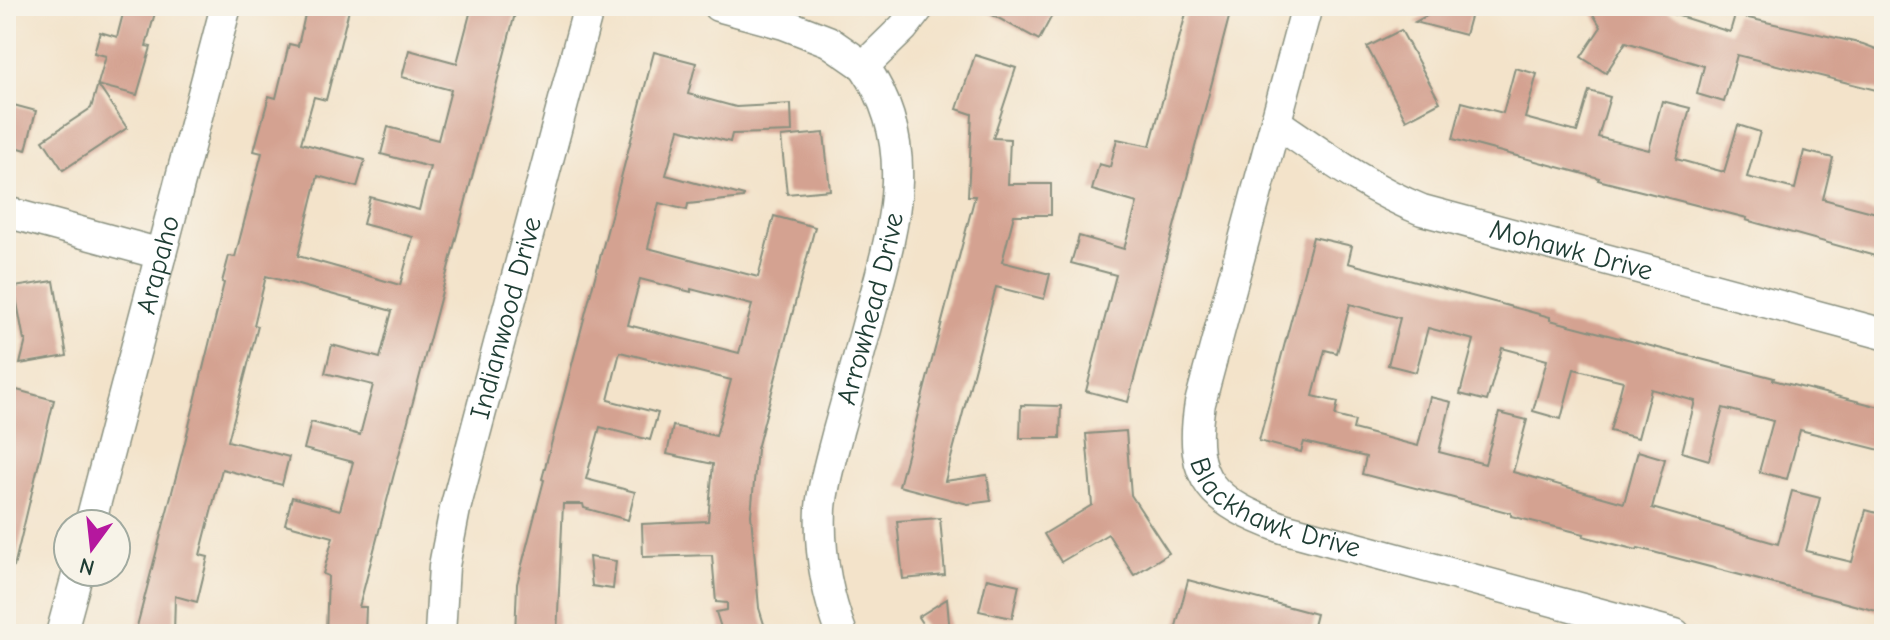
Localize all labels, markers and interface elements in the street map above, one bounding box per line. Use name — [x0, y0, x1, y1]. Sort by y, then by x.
street label: Arrowhead Drive — [830, 210, 910, 408]
street label: Arapaho — [130, 212, 186, 317]
street label: Indianwood Drive — [464, 213, 548, 422]
street label: Mohawk Drive — [1486, 213, 1656, 287]
street label: Blackhawk Drive — [1183, 454, 1364, 564]
north arrow — [52, 508, 132, 588]
text: N — [77, 552, 97, 581]

